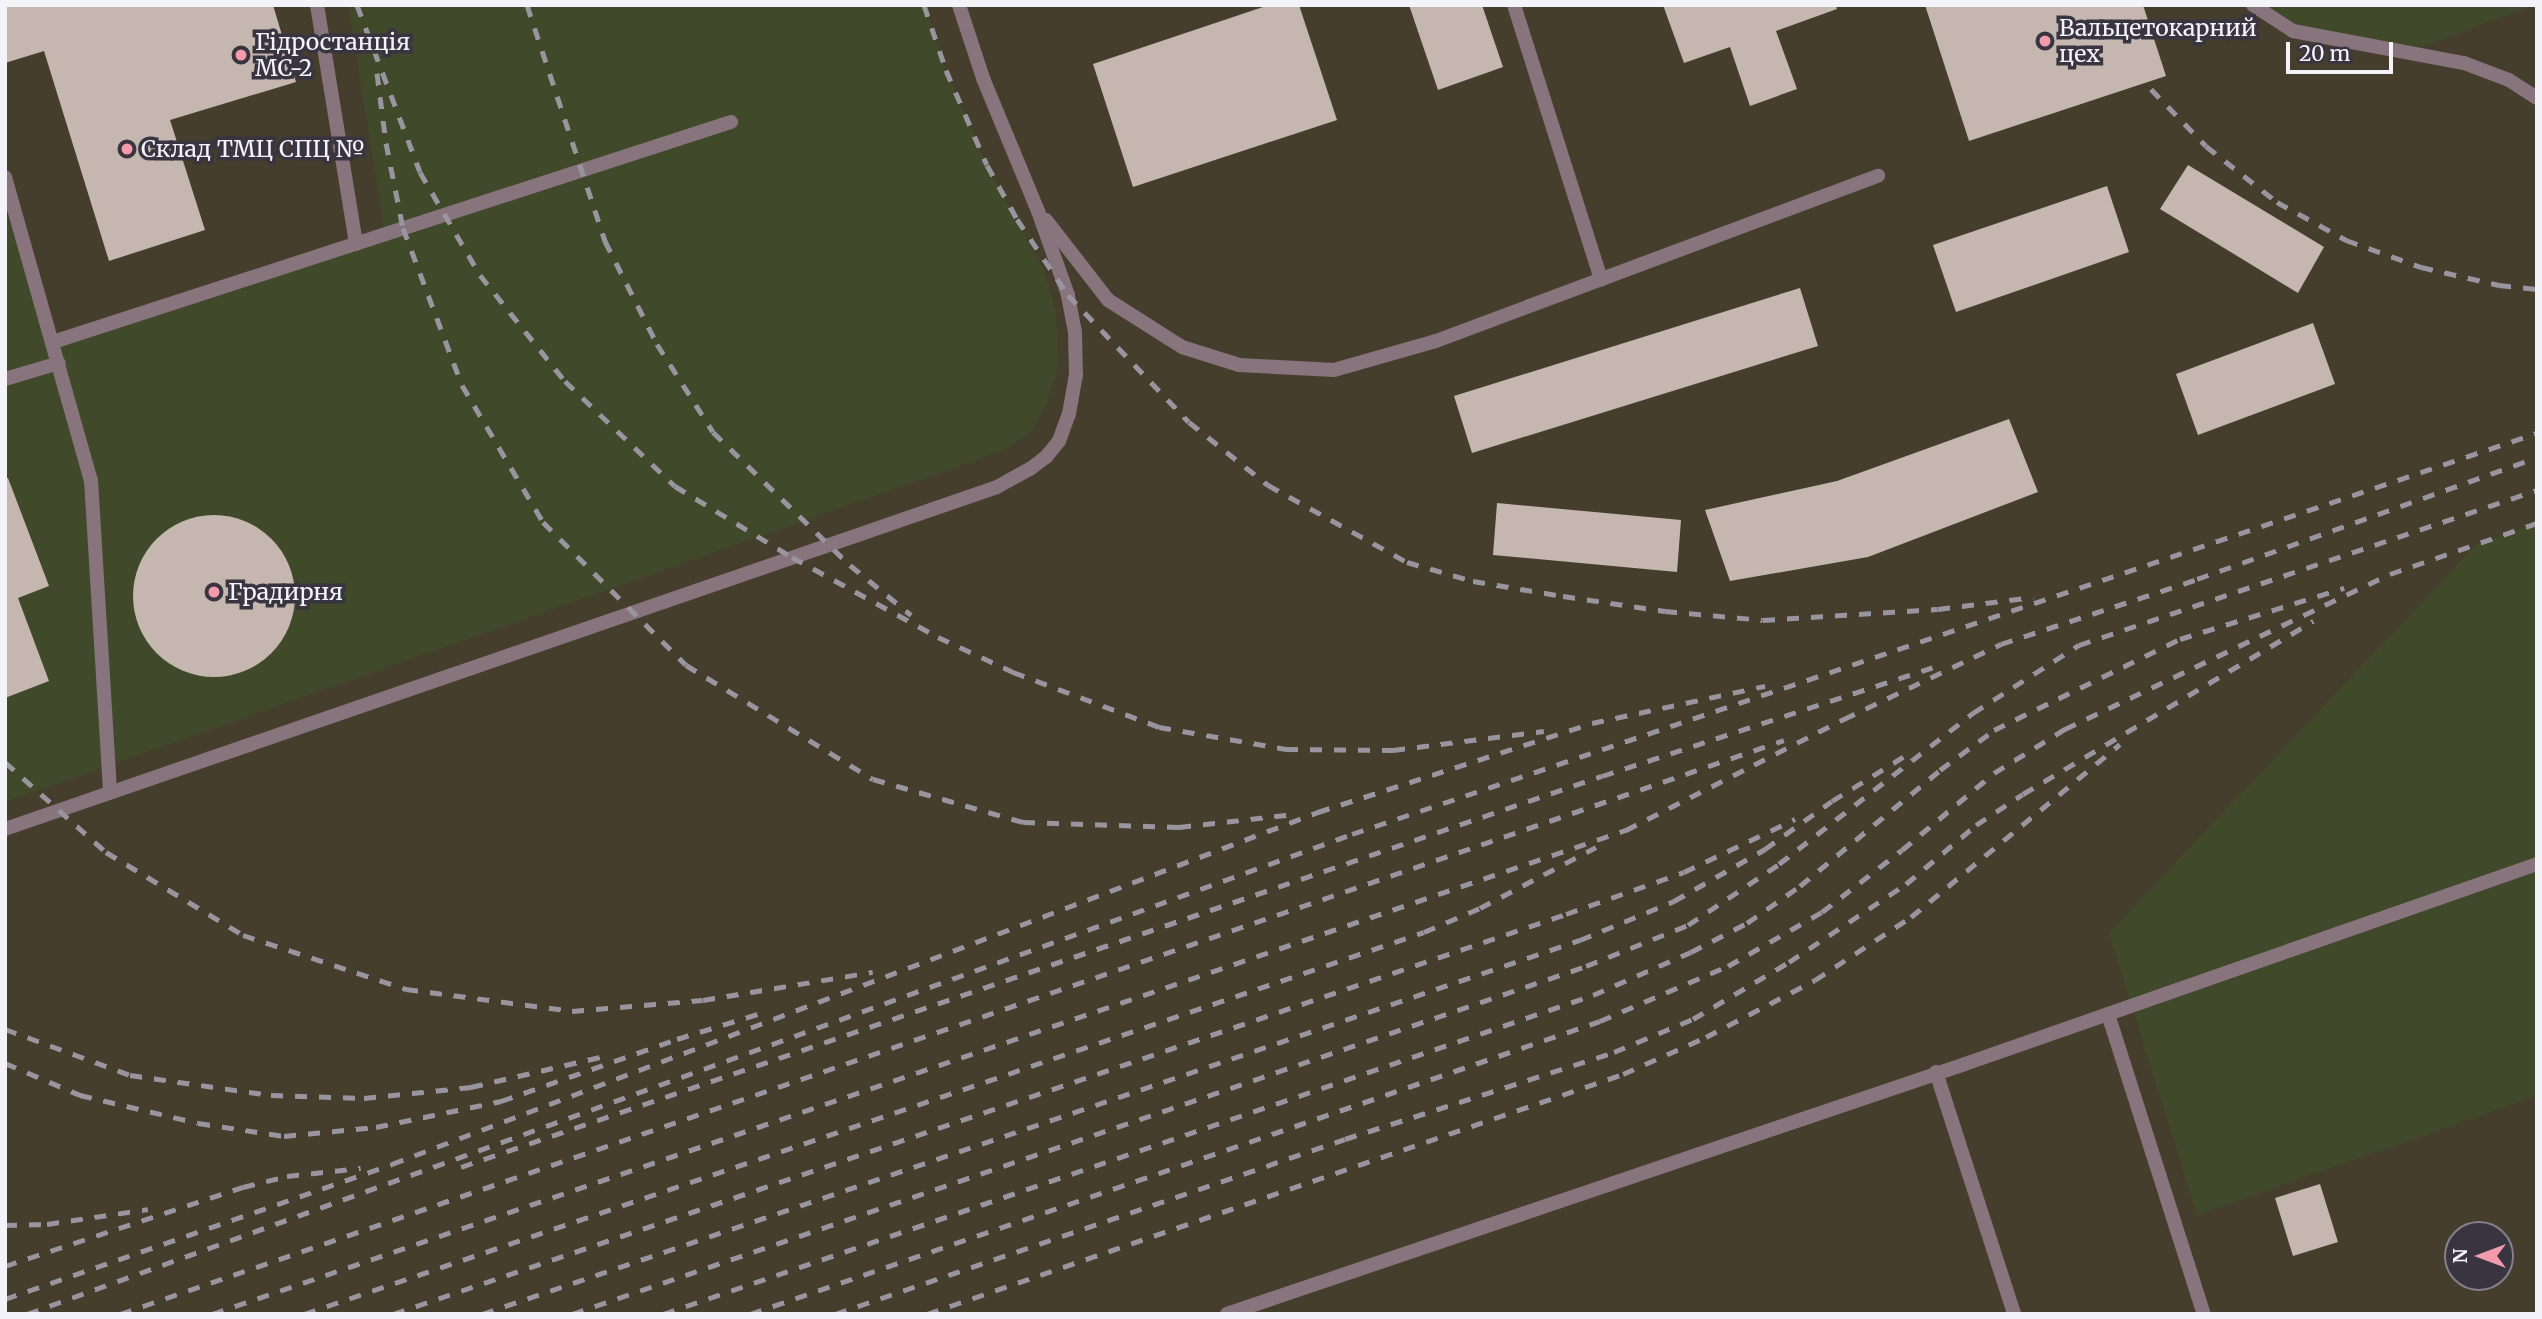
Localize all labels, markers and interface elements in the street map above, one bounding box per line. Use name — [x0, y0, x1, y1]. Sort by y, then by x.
place label: Вальцетокарний цех — [2059, 14, 2257, 68]
place label: Гідростанція МС-2 — [255, 28, 410, 82]
scale bar — [2290, 28, 2397, 72]
marker: Вальцетокарний цех — [2037, 33, 2053, 49]
text: 20 m — [2299, 40, 2350, 67]
marker: Гідростанція МС-2 — [233, 47, 249, 63]
place label: Склад ТМЦ СПЦ № — [141, 135, 366, 163]
marker: Склад ТМЦ СПЦ № — [119, 141, 135, 157]
place label: Градирня — [228, 578, 343, 606]
marker: Градирня — [206, 584, 222, 600]
north arrow — [2444, 1221, 2514, 1291]
text: N — [2448, 1249, 2472, 1264]

